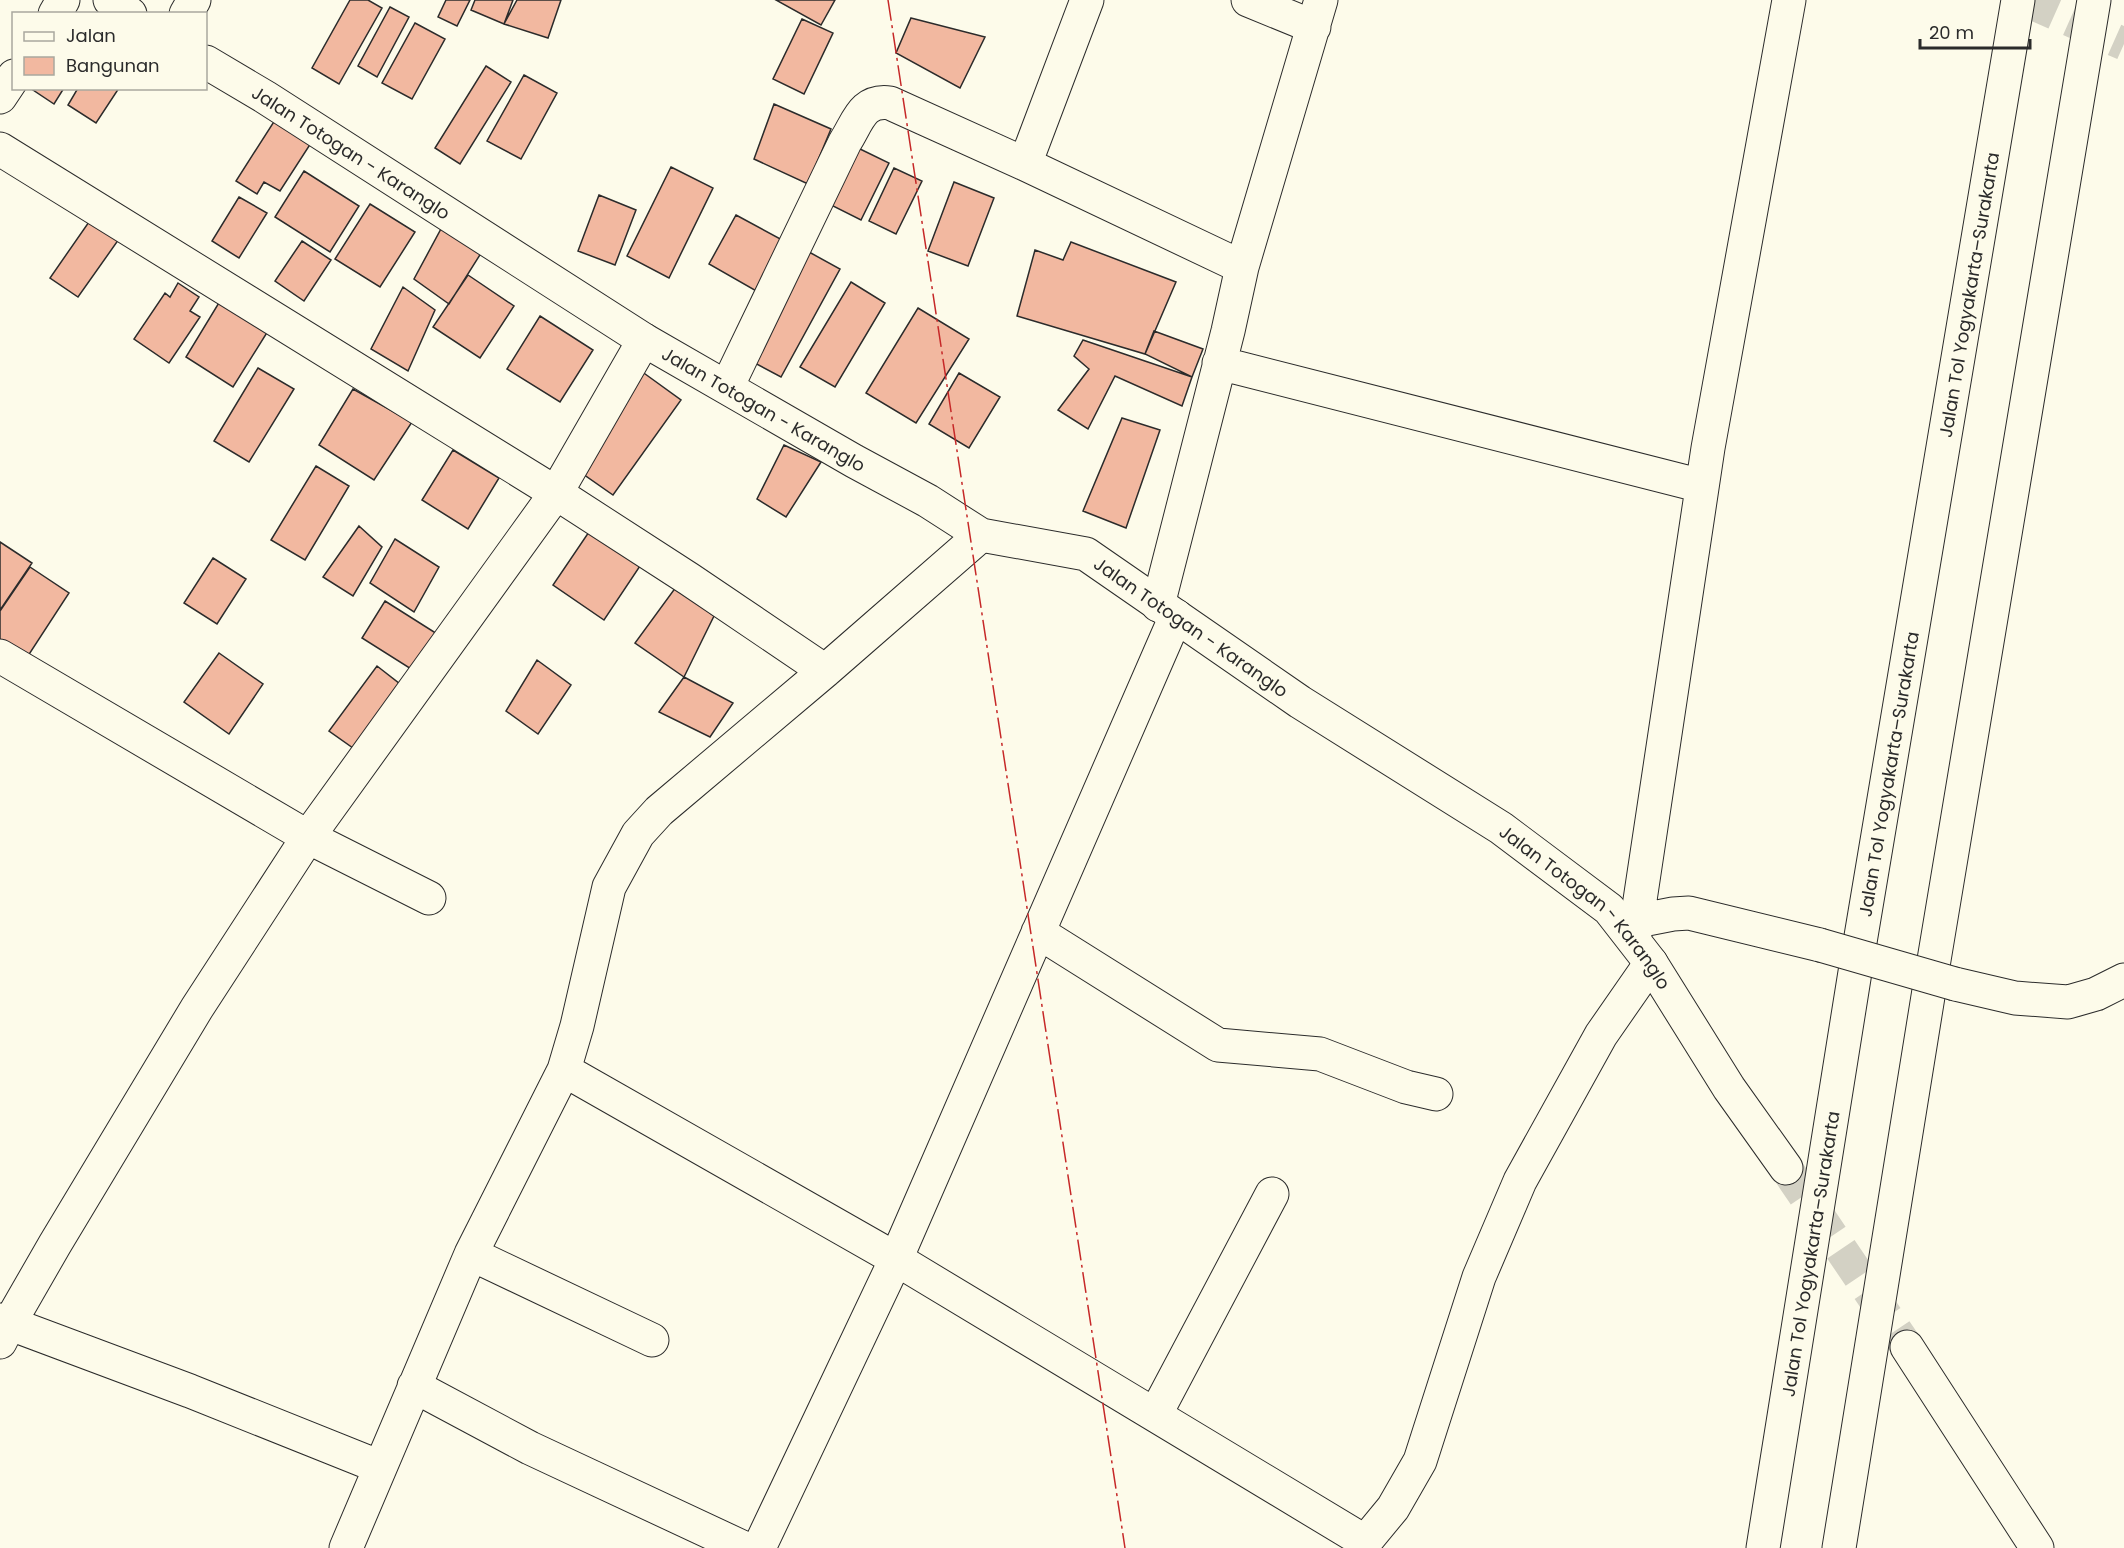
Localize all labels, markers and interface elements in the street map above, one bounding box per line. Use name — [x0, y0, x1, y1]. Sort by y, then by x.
legend — [12, 12, 207, 90]
scale bar — [1920, 12, 2030, 50]
text: 20 m — [1929, 20, 1974, 45]
text: Jalan — [66, 23, 116, 48]
text: Bangunan — [66, 53, 160, 78]
street label: Jalan Totogan - Karanglo — [247, 80, 455, 225]
street label: Jalan Tol Yogyakarta–Surakarta — [1932, 150, 2005, 439]
street label: Jalan Totogan - Karanglo — [657, 340, 870, 477]
street label: Jalan Totogan - Karanglo — [1089, 551, 1293, 703]
street label: Jalan Tol Yogyakarta–Surakarta — [1852, 630, 1924, 919]
street label: Jalan Totogan - Karanglo — [1494, 819, 1677, 994]
street label: Jalan Tol Yogyakarta–Surakarta — [1775, 1109, 1845, 1398]

